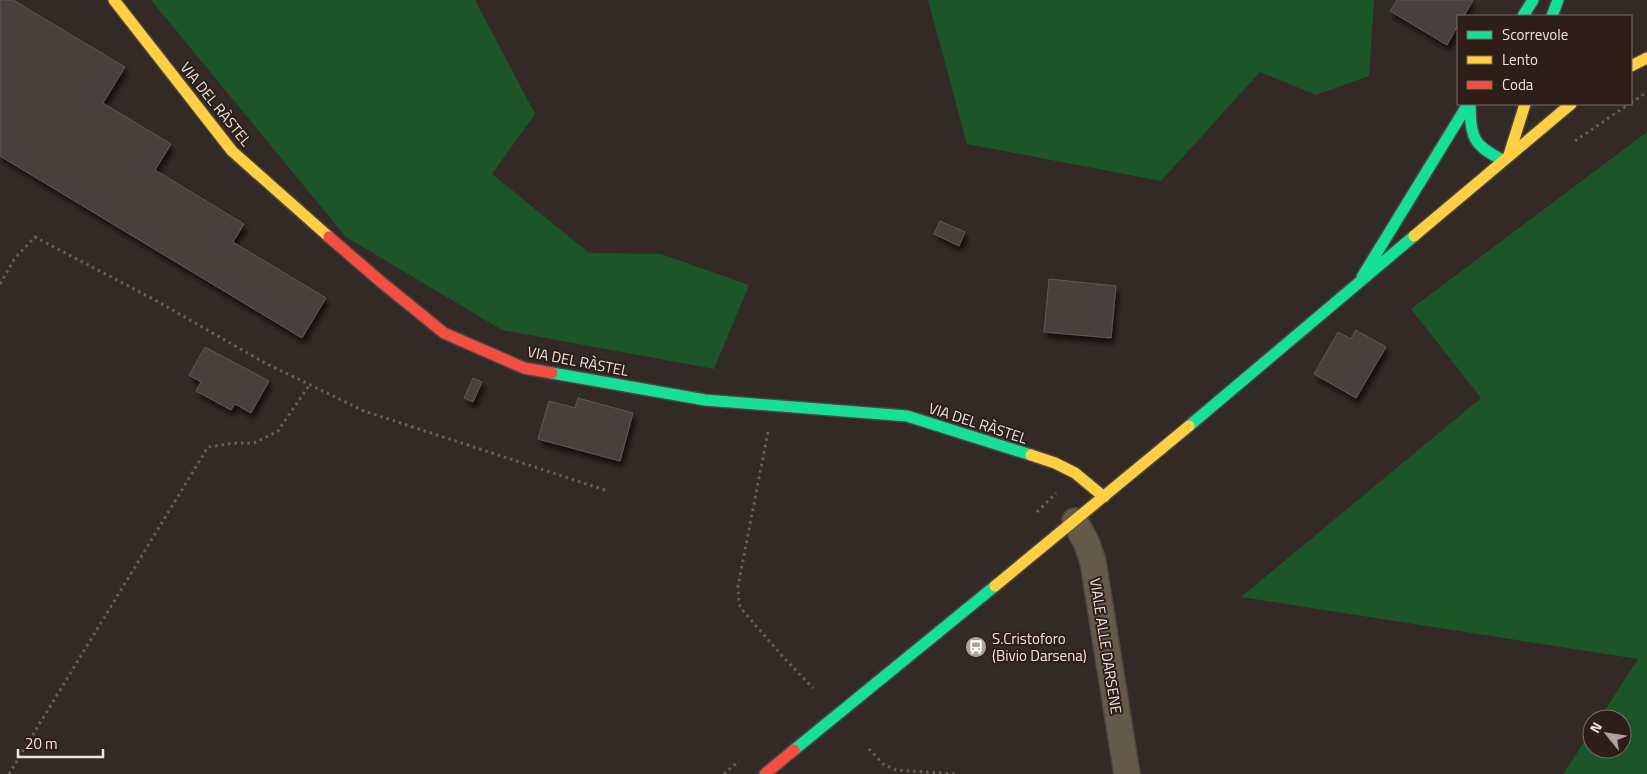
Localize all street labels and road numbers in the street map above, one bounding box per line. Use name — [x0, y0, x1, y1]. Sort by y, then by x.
street label: VIA DEL RÀSTEL — [175, 57, 257, 151]
street label: VIA DEL RÀSTEL — [525, 340, 631, 382]
street label: VIA DEL RÀSTEL — [926, 396, 1030, 450]
street label: VIALE ALLE DARSENE — [1084, 576, 1128, 716]

